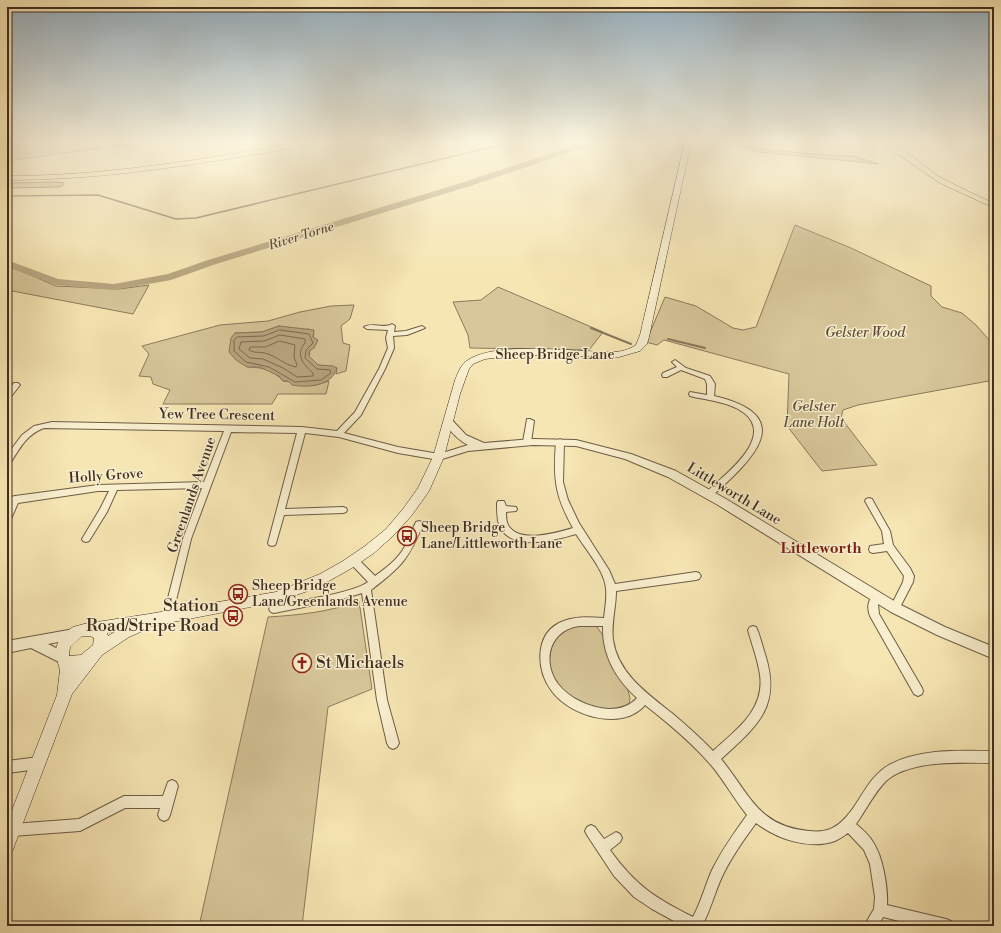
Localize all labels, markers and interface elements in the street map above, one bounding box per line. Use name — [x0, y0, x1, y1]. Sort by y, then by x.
water label: River Torne — [265, 218, 336, 254]
park label: Gelster Wood — [825, 324, 906, 342]
street label: Sheep Bridge Lane — [495, 346, 615, 364]
park label: Gelster Lane Holt — [783, 398, 845, 432]
street label: Yew Tree Crescent — [158, 405, 275, 425]
street label: Greenlands Avenue — [164, 435, 220, 555]
street label: Littleworth Lane — [684, 459, 784, 529]
street label: Holly Grove — [68, 464, 144, 488]
place label: Sheep Bridge Lane/Littleworth Lane — [421, 519, 562, 553]
bus stop icon: Sheep Bridge Lane/Littleworth Lane — [396, 525, 418, 547]
district label: Littleworth — [780, 539, 862, 558]
place label: Sheep Bridge Lane/Greenlands Avenue — [252, 577, 408, 611]
bus stop icon: Sheep Bridge Lane/Greenlands Avenue — [227, 583, 249, 605]
place label: Station Road/Stripe Road — [86, 595, 219, 637]
bus stop icon: Station Road/Stripe Road — [222, 605, 244, 627]
church icon: St Michaels — [291, 652, 313, 674]
place label: St Michaels — [316, 652, 404, 674]

